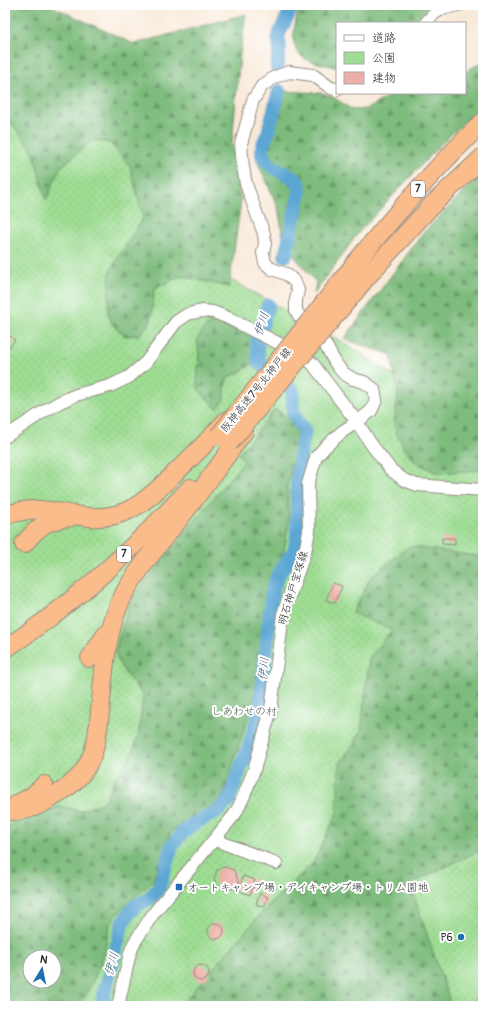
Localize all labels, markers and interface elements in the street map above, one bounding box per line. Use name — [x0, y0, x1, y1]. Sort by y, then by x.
legend — [336, 22, 466, 94]
text: 道路 — [372, 31, 396, 46]
text: 公園 — [372, 51, 396, 66]
text: 建物 — [372, 71, 396, 86]
road number: 7 — [411, 181, 425, 197]
water label: 伊川 — [251, 310, 273, 338]
street label: 阪神高速7号北神戸線 — [218, 345, 294, 435]
road number: 7 — [117, 546, 131, 562]
street label: 明石神戸宝塚線 — [276, 549, 310, 627]
water label: 伊川 — [255, 656, 273, 682]
park label: しあわせの村 — [211, 705, 277, 718]
place label: オートキャンプ場・デイキャンプ場・トリム園地 — [187, 881, 429, 894]
marker: オートキャンプ場・デイキャンプ場・トリム園地 — [174, 882, 184, 892]
place label: P6 — [441, 931, 453, 944]
marker: P6 — [456, 932, 466, 942]
north arrow — [22, 949, 62, 989]
water label: 伊川 — [101, 950, 123, 978]
text: N — [39, 953, 49, 967]

